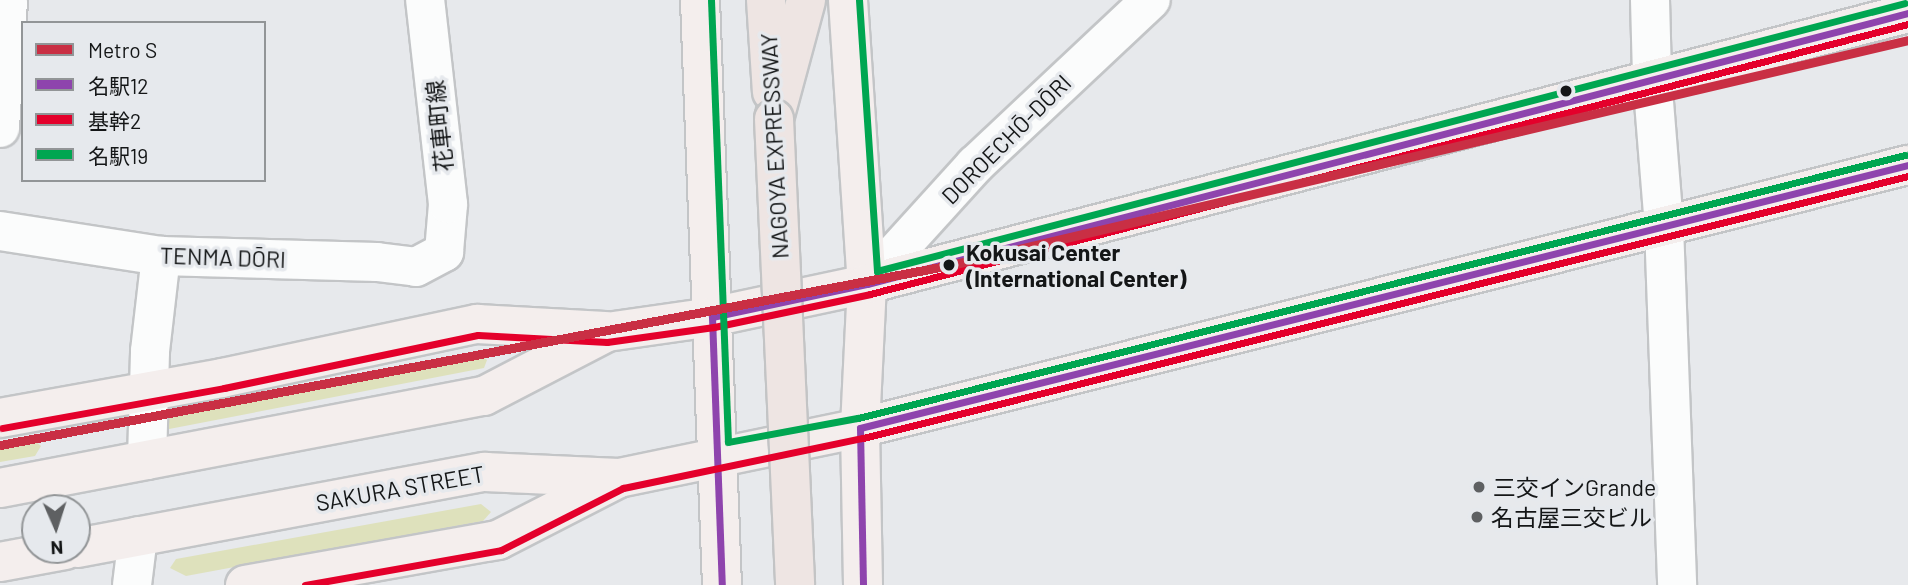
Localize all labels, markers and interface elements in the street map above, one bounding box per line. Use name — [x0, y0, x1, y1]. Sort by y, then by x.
legend — [21, 21, 266, 182]
street label: NAGOYA EXPRESSWAY — [754, 32, 794, 260]
text: Metro S — [88, 37, 157, 62]
street label: DOROECHŌ-DŌRI — [936, 69, 1076, 209]
text: 名駅12 — [88, 73, 149, 98]
street label: 花車町線 — [420, 79, 458, 173]
unlabelled marker — [1559, 84, 1573, 98]
text: 基幹2 — [88, 108, 141, 133]
text: 名駅19 — [88, 143, 148, 168]
place label: Kokusai Center (International Center) — [966, 238, 1186, 292]
street label: TENMA DŌRI — [160, 241, 286, 273]
marker: Kokusai Center (International Center) — [938, 254, 960, 276]
street label: SAKURA STREET — [313, 460, 487, 516]
place label: 三交インGrande — [1493, 473, 1656, 501]
marker: 三交インGrande — [1471, 479, 1487, 495]
north arrow — [21, 494, 91, 564]
place label: 名古屋三交ビル — [1491, 503, 1652, 531]
marker: 名古屋三交ビル — [1469, 509, 1485, 525]
text: N — [50, 537, 64, 560]

